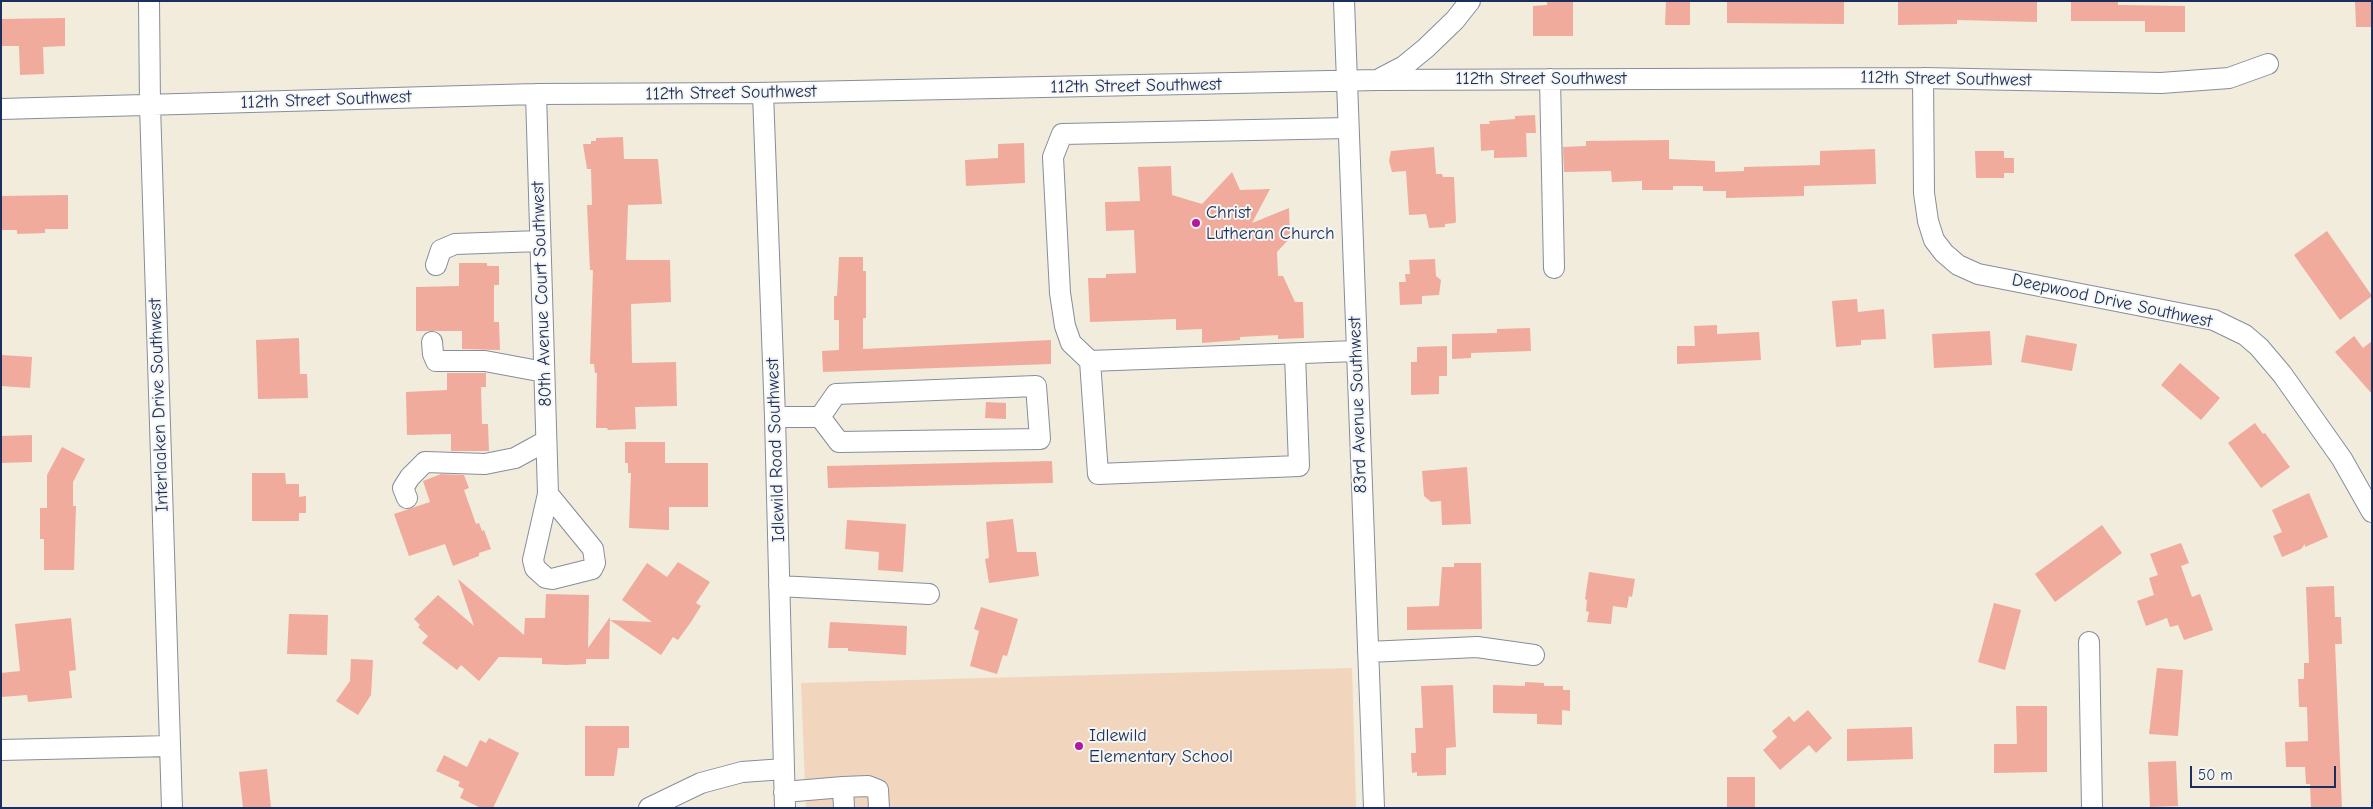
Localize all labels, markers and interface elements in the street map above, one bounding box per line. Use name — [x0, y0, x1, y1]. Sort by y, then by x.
street label: 112th Street Southwest — [1860, 67, 2032, 91]
street label: 112th Street Southwest — [1455, 68, 1627, 90]
street label: 112th Street Southwest — [1050, 74, 1222, 98]
street label: 112th Street Southwest — [645, 81, 817, 105]
street label: 112th Street Southwest — [240, 86, 412, 114]
street label: 80th Avenue Court Southwest — [527, 181, 557, 407]
place label: Christ Lutheran Church — [1206, 202, 1335, 244]
marker: Christ Lutheran Church — [1190, 217, 1202, 229]
street label: Deepwood Drive Southwest — [2010, 269, 2214, 333]
street label: Interlaaken Drive Southwest — [144, 298, 174, 512]
street label: 83rd Avenue Southwest — [1344, 316, 1372, 494]
street label: Idlewild Road Southwest — [762, 358, 790, 542]
place label: Idlewild Elementary School — [1089, 725, 1233, 768]
marker: Idlewild Elementary School — [1073, 740, 1085, 752]
scale bar — [2193, 756, 2339, 788]
text: 50 m — [2198, 766, 2233, 784]

